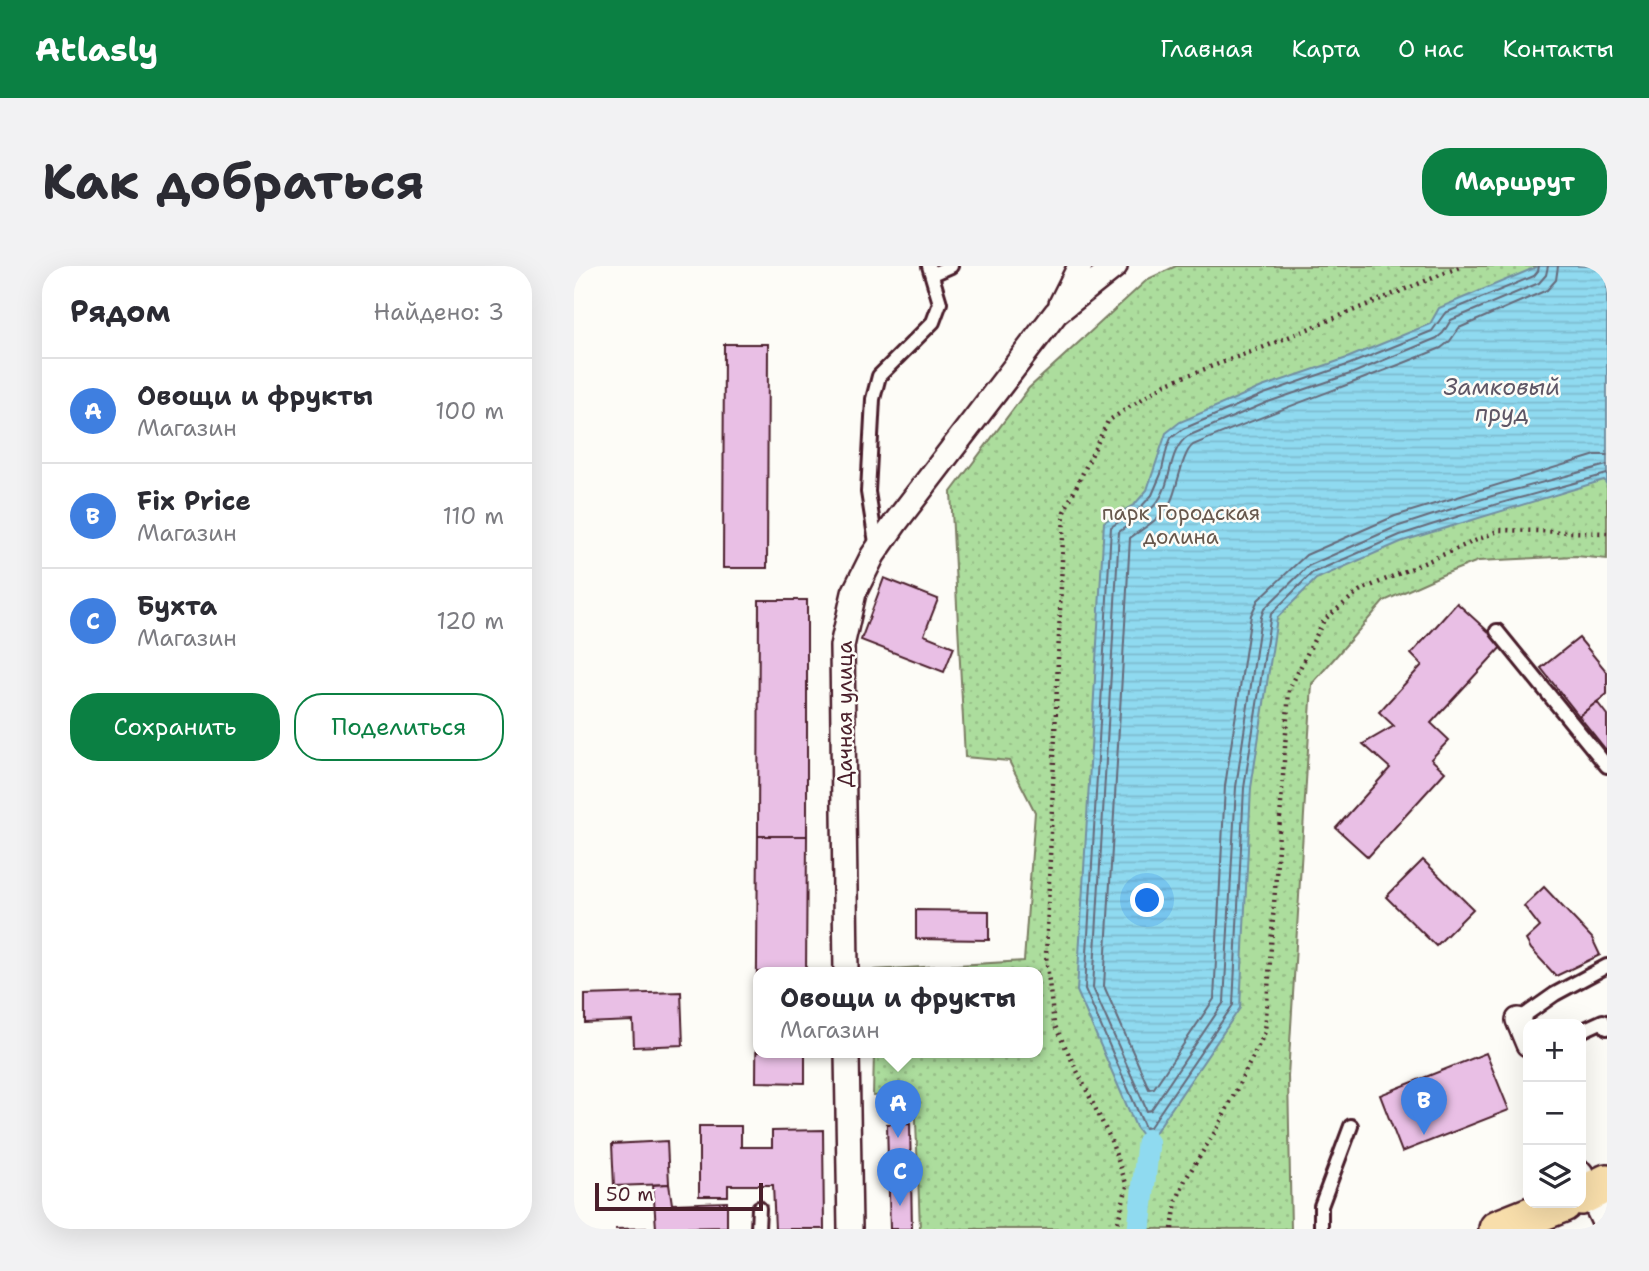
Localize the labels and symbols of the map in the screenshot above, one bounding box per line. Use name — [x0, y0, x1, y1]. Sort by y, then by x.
water label: Замковый пруд — [1444, 372, 1560, 428]
park label: парк Городская долина — [1102, 499, 1260, 551]
street label: Дачная улица — [831, 641, 859, 787]
your location — [1130, 883, 1164, 917]
pin: B — [1401, 1077, 1447, 1135]
pin: A — [875, 1080, 921, 1138]
pin: C — [877, 1148, 923, 1206]
scale bar — [595, 1180, 763, 1212]

